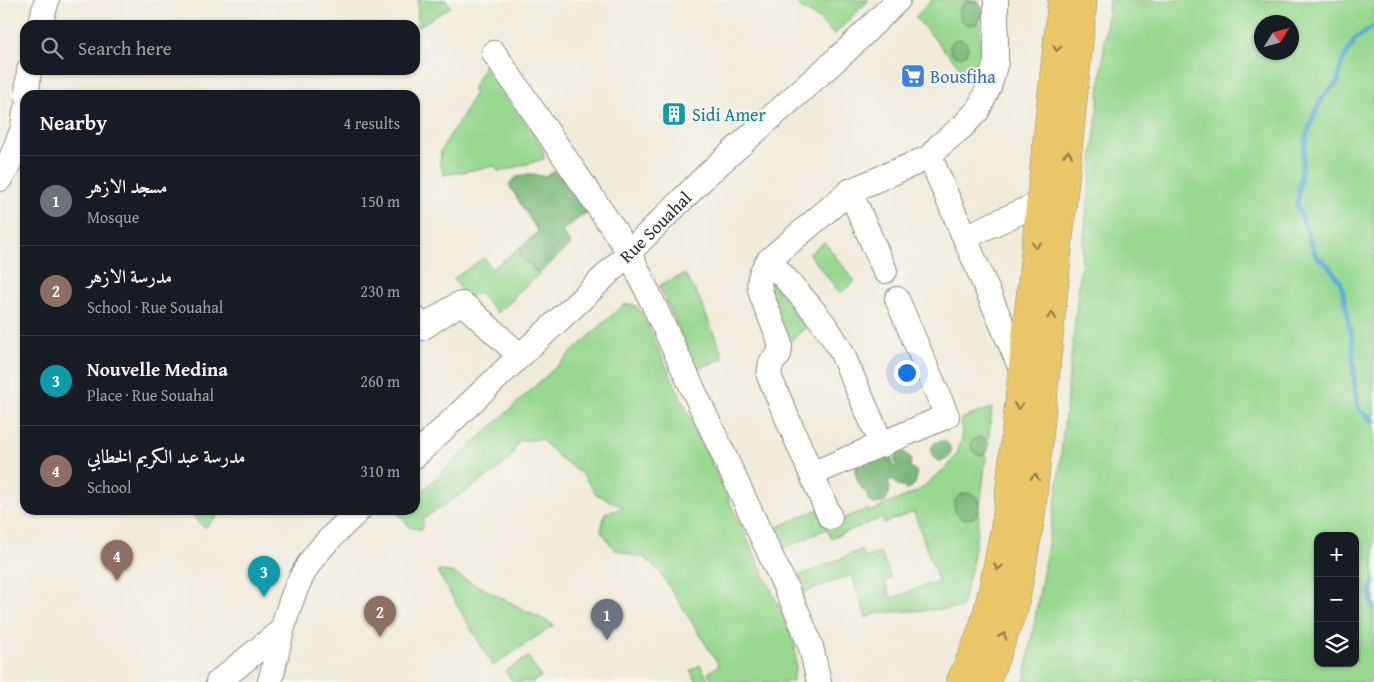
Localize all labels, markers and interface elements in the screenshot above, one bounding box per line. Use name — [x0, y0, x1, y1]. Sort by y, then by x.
north arrow — [1254, 15, 1299, 60]
search box — [20, 20, 420, 75]
icon: search — [38, 34, 66, 62]
text: Search here — [78, 34, 172, 62]
one-way arrow — [1052, 45, 1063, 53]
supermarket icon: Bousfiha — [900, 63, 926, 89]
place label: Bousfiha — [930, 63, 996, 90]
building icon: Sidi Amer — [661, 101, 687, 127]
place label: Sidi Amer — [692, 101, 767, 128]
text: Nearby — [40, 107, 107, 138]
text: 4 results — [343, 111, 400, 135]
one-way arrow — [1062, 150, 1073, 158]
text: مسجد الازهر — [87, 172, 167, 200]
street label: Rue Souahal — [613, 184, 697, 269]
text: 1 — [52, 189, 60, 213]
text: 150 m — [360, 189, 400, 213]
text: Mosque — [87, 205, 139, 229]
one-way arrow — [1031, 241, 1042, 249]
text: مدرسة الازهر — [87, 262, 172, 290]
text: 2 — [52, 279, 60, 303]
text: 230 m — [360, 279, 400, 303]
text: School · Rue Souahal — [87, 295, 223, 319]
one-way arrow — [1046, 312, 1057, 320]
text: Nouvelle Medina — [87, 355, 228, 383]
your location — [894, 360, 920, 386]
text: 3 — [52, 369, 60, 393]
text: 260 m — [360, 369, 400, 393]
text: Place · Rue Souahal — [87, 383, 214, 407]
one-way arrow — [1013, 403, 1024, 411]
text: مدرسة عبد الكريم الخطابي — [87, 442, 245, 470]
text: 4 — [52, 459, 60, 483]
text: 310 m — [360, 459, 400, 483]
one-way arrow — [1029, 473, 1040, 481]
text: School — [87, 475, 131, 499]
map controls — [1314, 532, 1359, 667]
button: + — [1314, 532, 1359, 577]
pin: 4 — [101, 540, 133, 581]
pin: 3 — [248, 556, 280, 597]
one-way arrow — [993, 563, 1003, 572]
button: − — [1314, 577, 1359, 622]
pin: 2 — [364, 596, 396, 637]
pin: 1 — [591, 599, 623, 640]
button: layers — [1314, 622, 1359, 667]
one-way arrow — [997, 633, 1007, 641]

